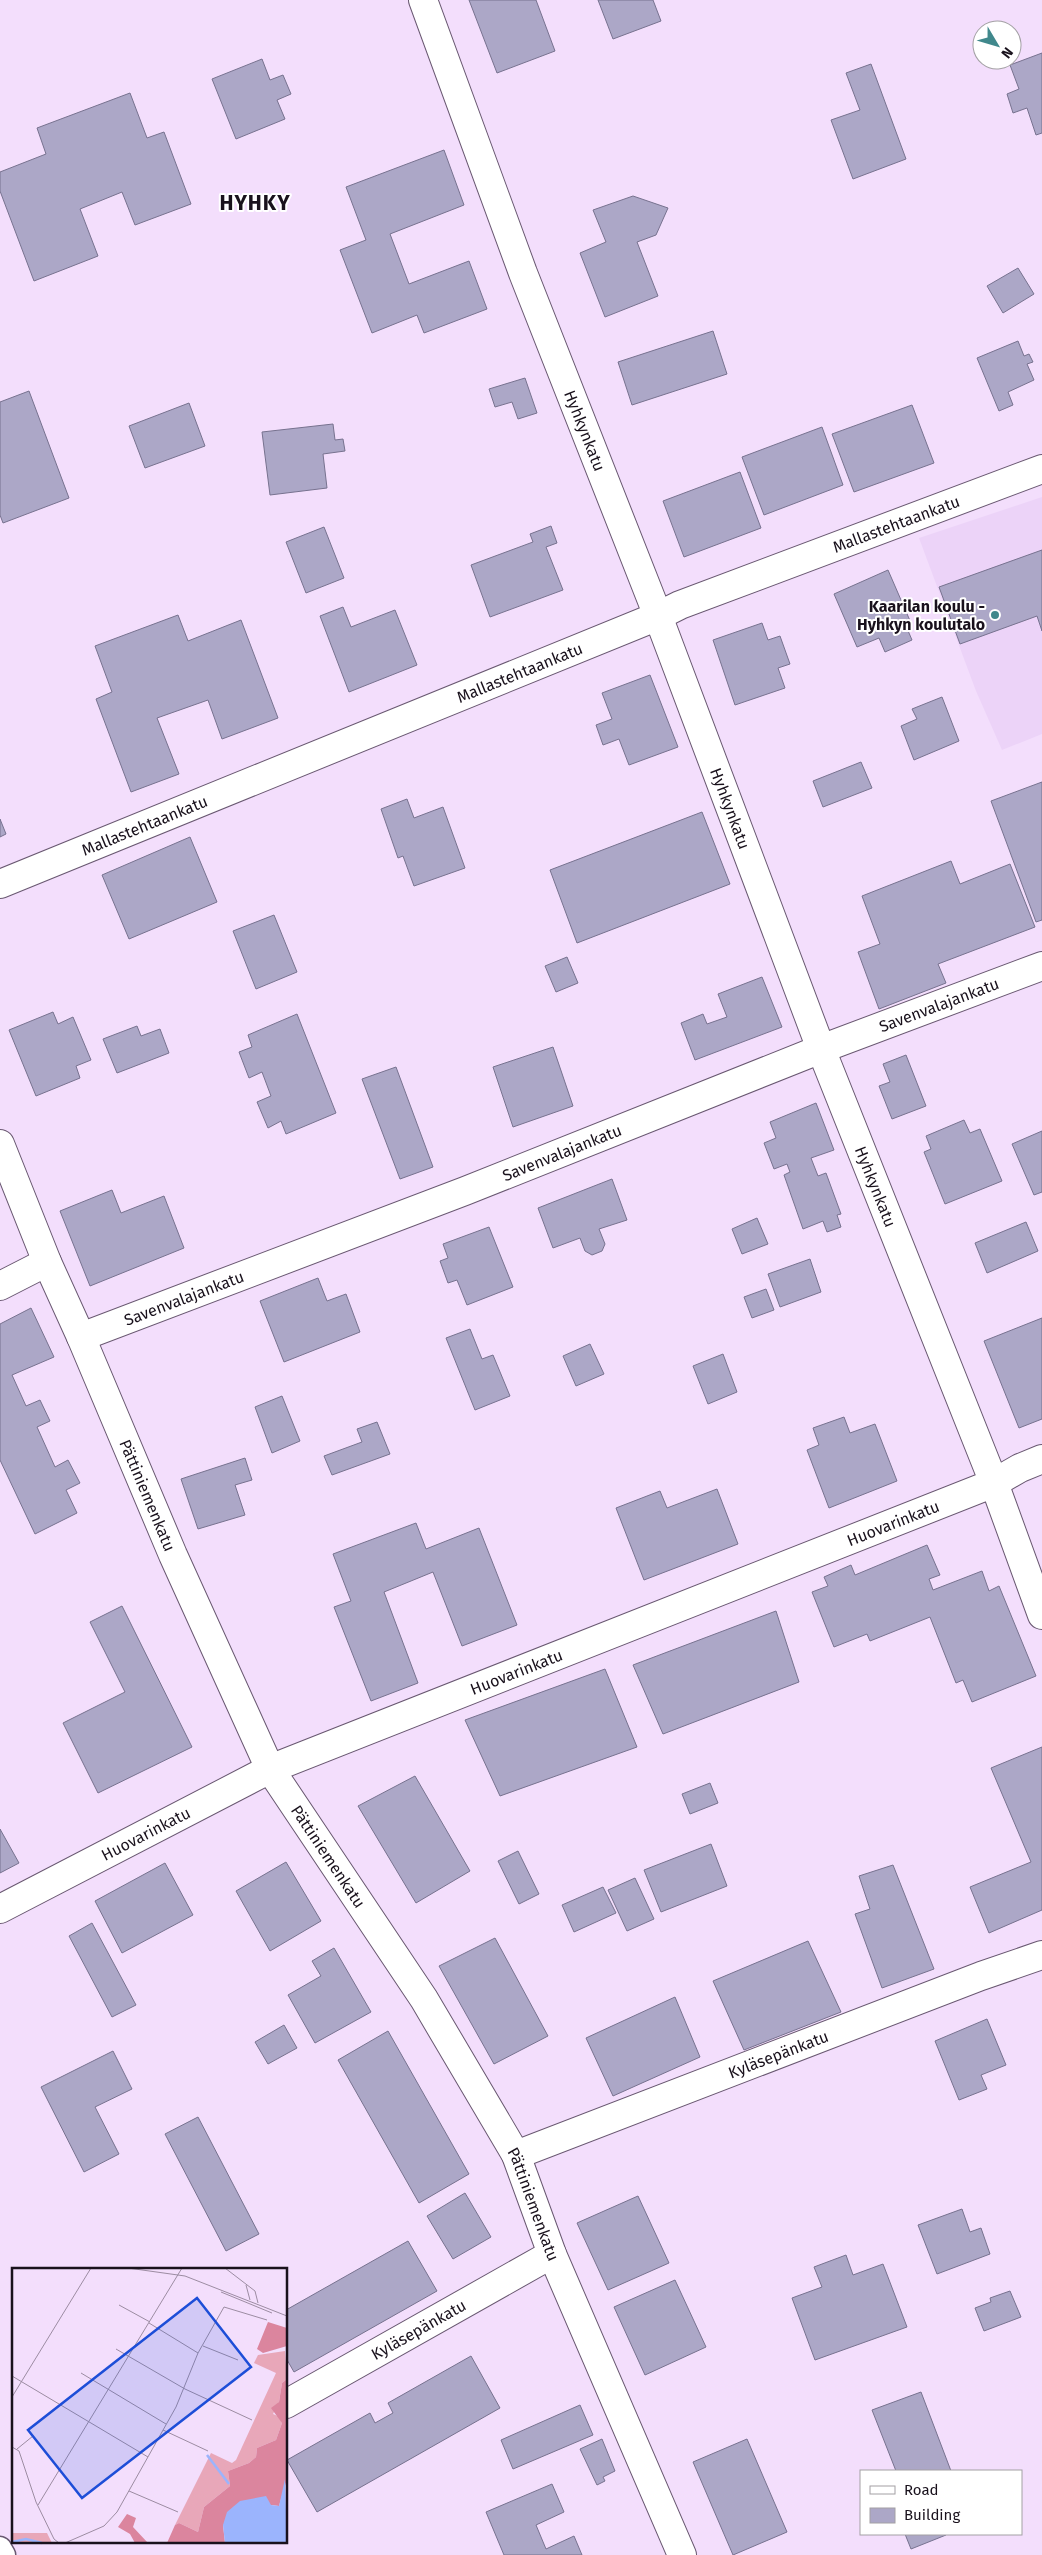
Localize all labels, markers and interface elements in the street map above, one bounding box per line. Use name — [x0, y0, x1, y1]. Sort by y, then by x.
north arrow — [972, 20, 1022, 70]
text: N — [997, 44, 1016, 62]
district label: HYHKY — [219, 190, 291, 216]
street label: Hyhkynkatu — [560, 387, 609, 474]
street label: Mallastehtaankatu — [830, 492, 962, 557]
place label: Kaarilan koulu - Hyhkyn koulutalo — [857, 597, 985, 634]
marker: Kaarilan koulu - Hyhkyn koulutalo — [989, 609, 1001, 621]
street label: Mallastehtaankatu — [454, 639, 585, 707]
street label: Hyhkynkatu — [706, 765, 754, 852]
street label: Mallastehtaankatu — [79, 792, 210, 860]
street label: Savenvalajankatu — [876, 974, 1002, 1036]
street label: Savenvalajankatu — [500, 1121, 624, 1185]
street label: Hyhkynkatu — [851, 1143, 900, 1230]
street label: Savenvalajankatu — [121, 1267, 247, 1330]
street label: Pättiniemenkatu — [115, 1437, 179, 1554]
street label: Huovarinkatu — [844, 1497, 942, 1550]
street label: Huovarinkatu — [468, 1645, 565, 1699]
street label: Pättiniemenkatu — [287, 1802, 369, 1911]
street label: Huovarinkatu — [98, 1803, 194, 1865]
street label: Kyläsepänkatu — [726, 2027, 831, 2082]
street label: Pättiniemenkatu — [504, 2144, 563, 2264]
inset map — [12, 2268, 288, 2542]
street label: Kyläsepänkatu — [368, 2296, 469, 2364]
legend — [860, 2470, 1022, 2535]
text: Road — [904, 2481, 939, 2499]
text: Building — [904, 2506, 960, 2524]

